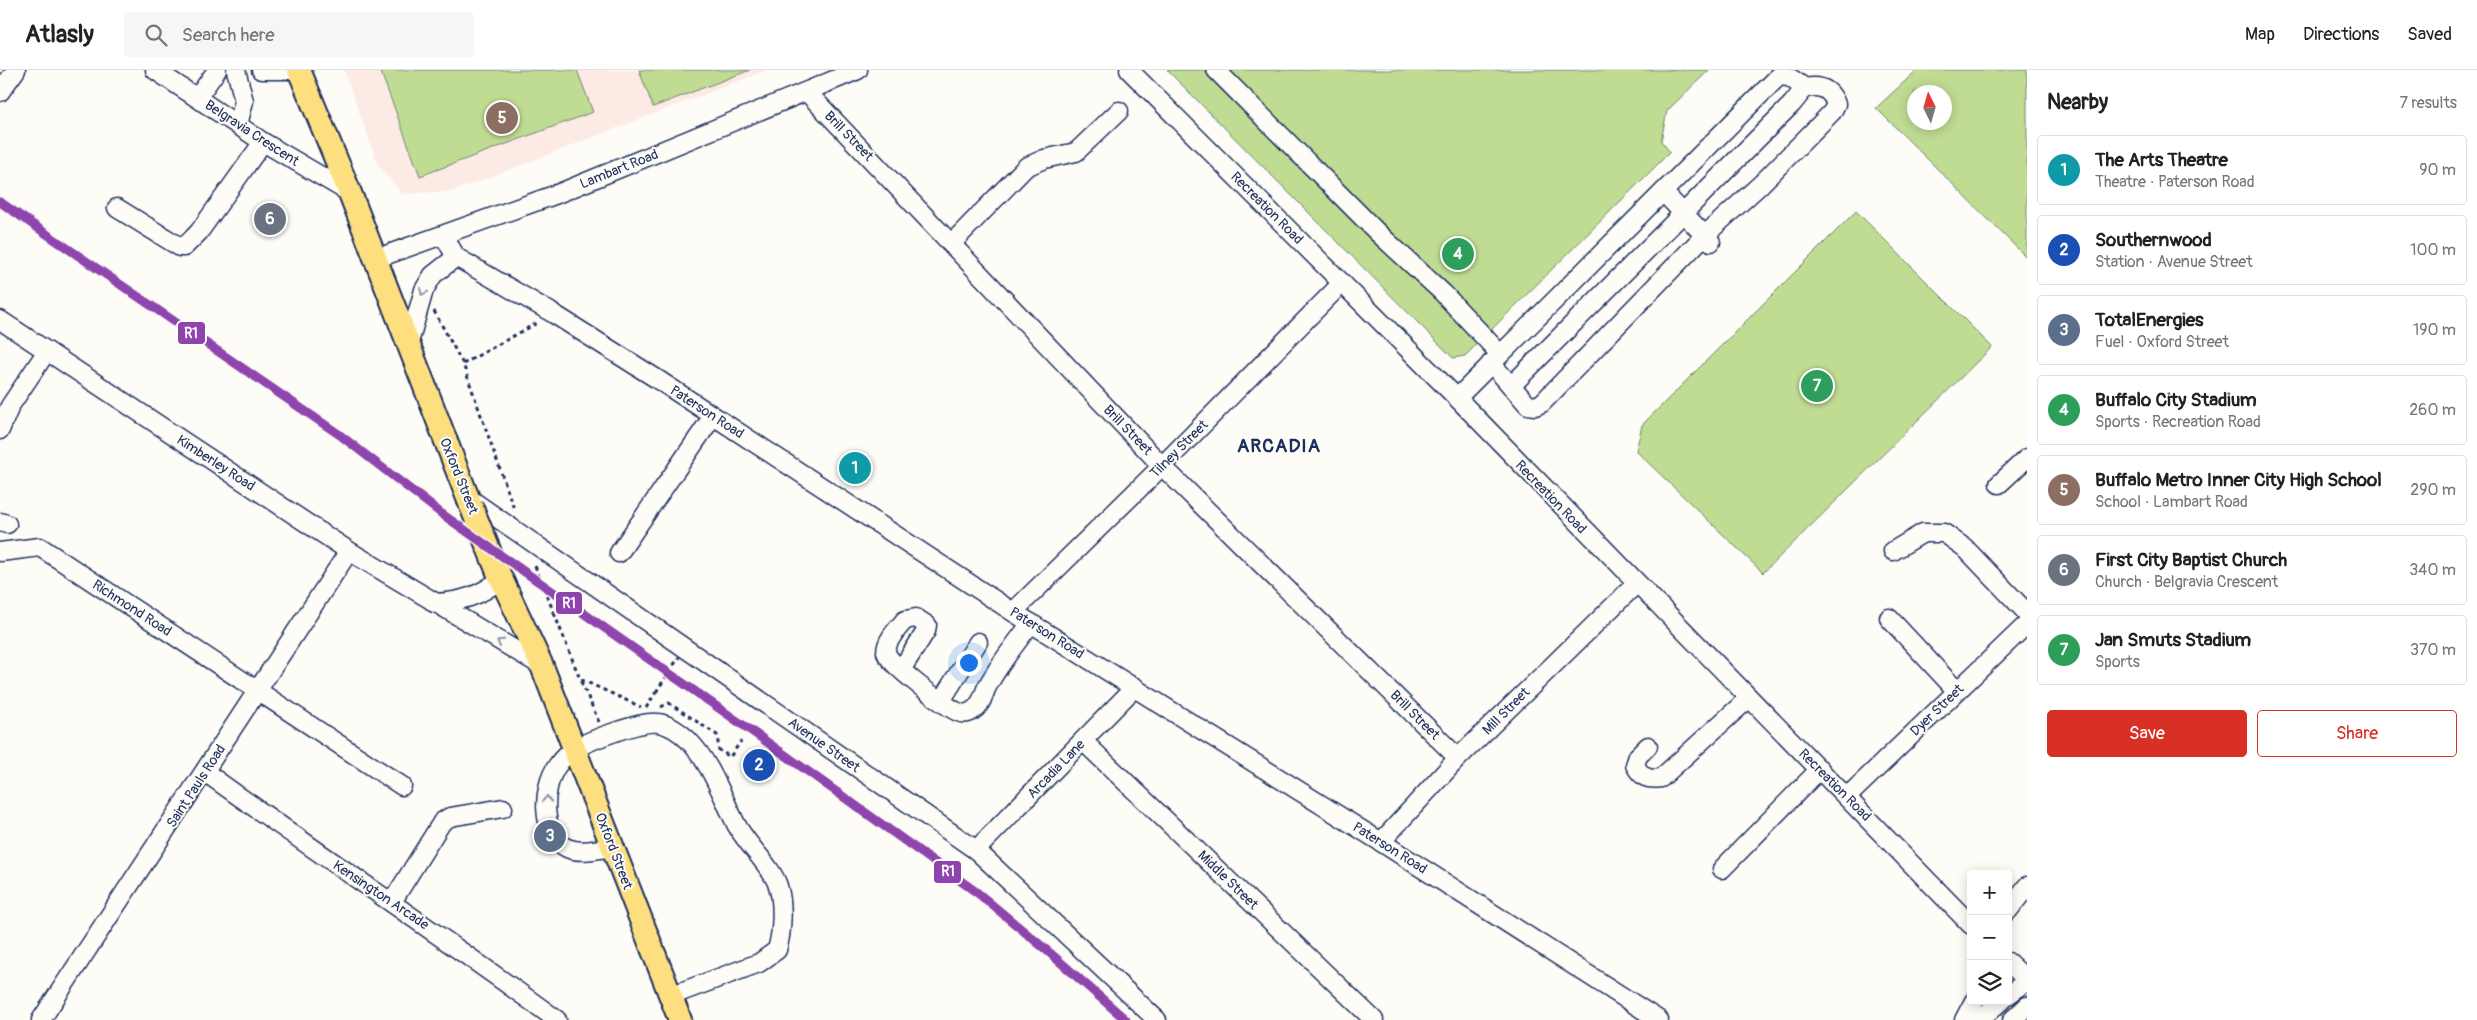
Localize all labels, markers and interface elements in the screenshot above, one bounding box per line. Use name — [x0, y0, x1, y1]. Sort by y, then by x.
search box — [124, 12, 474, 57]
text: Atlasly — [25, 20, 94, 49]
icon: search — [142, 21, 170, 49]
text: Search here — [182, 23, 275, 47]
text: Map — [2245, 23, 2275, 46]
text: Directions — [2303, 23, 2379, 46]
text: Saved — [2407, 23, 2452, 46]
north arrow — [1907, 85, 1952, 130]
text: Nearby — [2047, 89, 2108, 116]
text: 7 results — [2399, 93, 2457, 113]
street label: Belgravia Crescent — [202, 96, 303, 170]
pin: 5 — [486, 99, 518, 137]
street label: Brill Street — [821, 107, 877, 165]
street label: Lambart Road — [577, 146, 661, 192]
text: The Arts Theatre — [2095, 148, 2228, 172]
text: 1 — [2061, 160, 2067, 180]
text: 90 m — [2419, 160, 2456, 180]
street label: Recreation Road — [1227, 168, 1307, 248]
text: Theatre · Paterson Road — [2095, 172, 2255, 192]
pin: 6 — [254, 200, 286, 238]
text: Southernwood — [2095, 228, 2212, 252]
pin: 4 — [1442, 235, 1474, 273]
text: 2 — [2060, 240, 2068, 260]
text: 100 m — [2410, 240, 2456, 260]
text: Station · Avenue Street — [2095, 252, 2253, 272]
one-way arrow — [419, 287, 429, 296]
text: TotalEnergies — [2095, 308, 2204, 332]
text: 3 — [2060, 320, 2068, 340]
text: 190 m — [2413, 320, 2456, 340]
line badge: R1 — [177, 321, 206, 345]
text: R1 — [184, 325, 198, 342]
text: Fuel · Oxford Street — [2095, 332, 2229, 352]
pin: 7 — [1801, 367, 1833, 405]
street label: Paterson Road — [667, 382, 747, 442]
text: Buffalo City Stadium — [2095, 388, 2257, 412]
text: 4 — [2059, 400, 2069, 420]
text: 260 m — [2409, 400, 2456, 420]
street label: Brill Street — [1100, 401, 1156, 459]
text: Sports · Recreation Road — [2095, 412, 2261, 432]
street label: Tilney Street — [1146, 416, 1212, 482]
street label: Kimberley Road — [174, 431, 259, 495]
district label: ARCADIA — [1237, 434, 1321, 458]
street label: Oxford Street — [436, 435, 482, 517]
pin: 1 — [839, 449, 871, 487]
street label: Recreation Road — [1512, 457, 1590, 537]
text: Buffalo Metro Inner City High School — [2095, 468, 2382, 492]
text: 5 — [2060, 480, 2068, 500]
text: 290 m — [2410, 480, 2456, 500]
text: School · Lambart Road — [2095, 492, 2248, 512]
text: First City Baptist Church — [2095, 548, 2287, 572]
text: 6 — [2059, 560, 2069, 580]
text: 340 m — [2409, 560, 2456, 580]
text: Church · Belgravia Crescent — [2095, 572, 2278, 592]
street label: Richmond Road — [89, 576, 175, 640]
line badge: R1 — [555, 591, 583, 615]
text: R1 — [562, 595, 576, 612]
street label: Paterson Road — [1007, 603, 1087, 663]
text: Jan Smuts Stadium — [2095, 628, 2251, 652]
one-way arrow — [496, 638, 505, 648]
text: 7 — [2060, 640, 2068, 660]
text: 370 m — [2410, 640, 2456, 660]
your location — [956, 650, 982, 676]
text: Sports — [2095, 652, 2140, 672]
street label: Dyer Street — [1907, 680, 1967, 740]
street label: Mill Street — [1479, 683, 1534, 738]
street label: Brill Street — [1387, 687, 1444, 744]
button: Save — [2047, 710, 2247, 757]
button: Share — [2257, 710, 2457, 757]
street label: Avenue Street — [785, 714, 864, 776]
street label: Arcadia Lane — [1024, 736, 1088, 802]
street label: Saint Pauls Road — [163, 741, 229, 831]
street label: Recreation Road — [1795, 745, 1875, 825]
pin: 2 — [743, 746, 775, 784]
one-way arrow — [541, 795, 552, 803]
street label: Oxford Street — [592, 810, 637, 892]
pin: 3 — [534, 817, 566, 855]
street label: Paterson Road — [1350, 818, 1430, 878]
street label: Middle Street — [1194, 847, 1262, 913]
street label: Kensington Arcade — [330, 857, 432, 933]
line badge: R1 — [933, 860, 962, 884]
text: R1 — [941, 863, 955, 880]
map controls — [1967, 870, 2012, 1005]
button: + — [1967, 870, 2012, 915]
button: − — [1967, 915, 2012, 960]
button: layers — [1967, 960, 2012, 1005]

